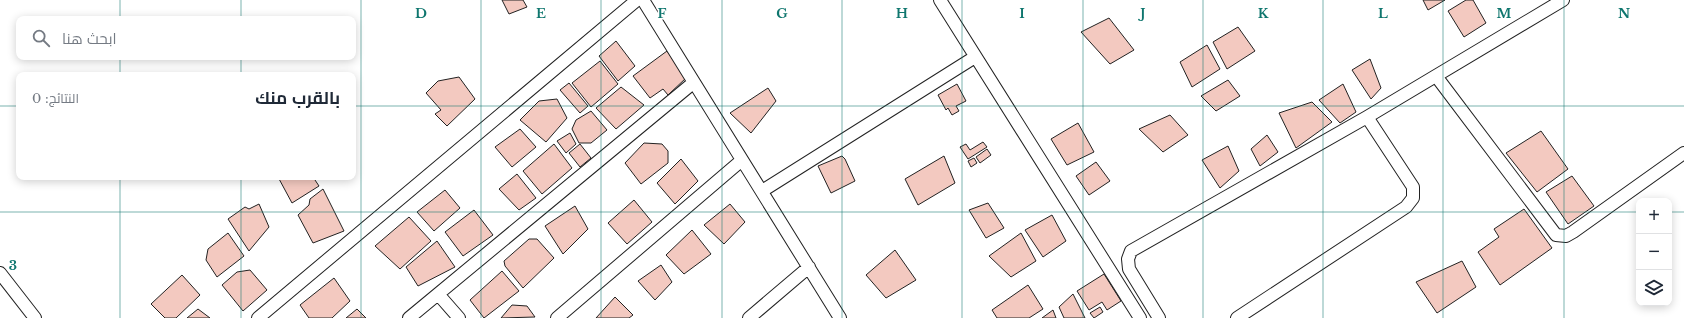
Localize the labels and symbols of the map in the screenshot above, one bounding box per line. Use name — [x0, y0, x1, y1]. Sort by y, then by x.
text: D — [415, 5, 427, 22]
text: E — [536, 5, 546, 22]
text: F — [658, 5, 667, 22]
text: G — [776, 5, 788, 22]
text: H — [896, 5, 908, 22]
text: I — [1019, 5, 1025, 22]
text: J — [1137, 5, 1146, 22]
text: K — [1258, 5, 1269, 22]
text: L — [1378, 5, 1388, 22]
text: M — [1497, 5, 1512, 22]
text: N — [1618, 5, 1630, 22]
text: 3 — [9, 257, 17, 274]

